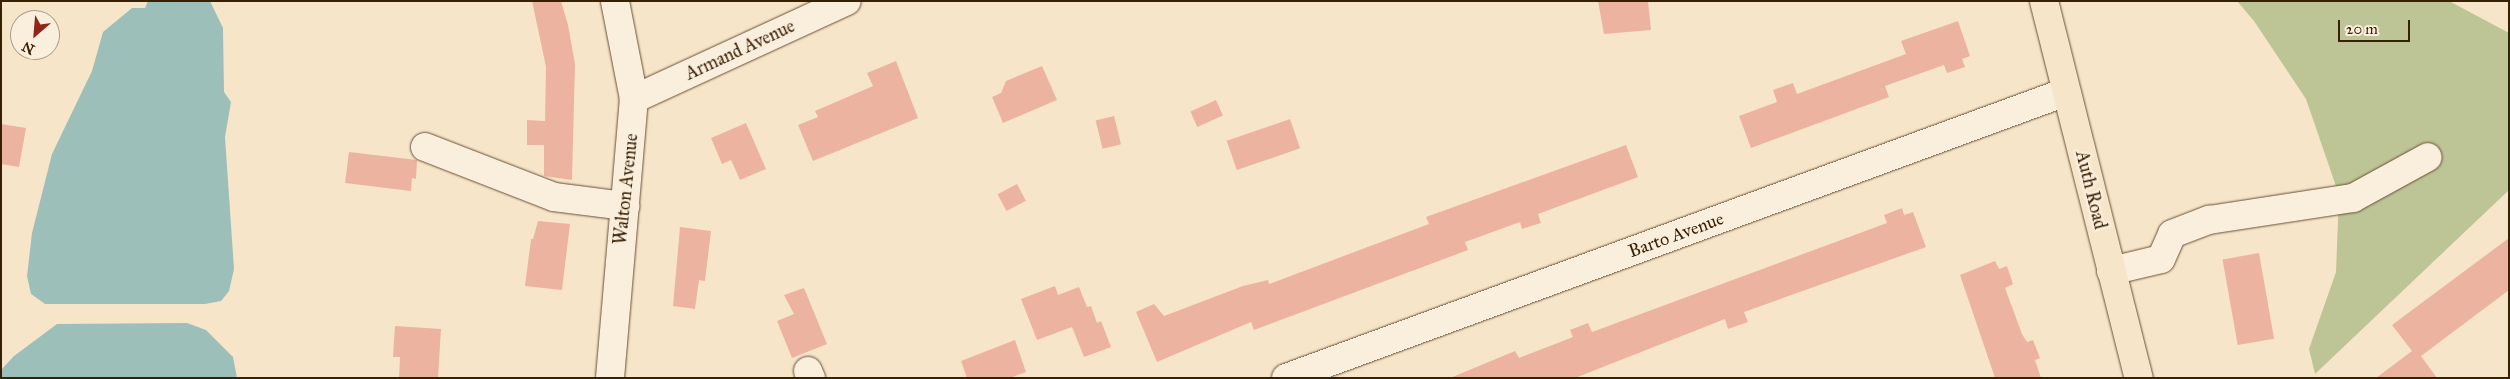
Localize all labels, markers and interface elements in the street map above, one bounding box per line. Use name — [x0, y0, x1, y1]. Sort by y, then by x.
north arrow — [10, 10, 60, 60]
scale bar — [2340, 10, 2412, 42]
street label: Armand Avenue — [682, 15, 798, 85]
text: 20 m — [2346, 20, 2378, 38]
text: N — [19, 38, 38, 58]
street label: Walton Avenue — [609, 132, 643, 246]
street label: Auth Road — [2071, 149, 2111, 231]
street label: Barto Avenue — [1625, 208, 1727, 262]

